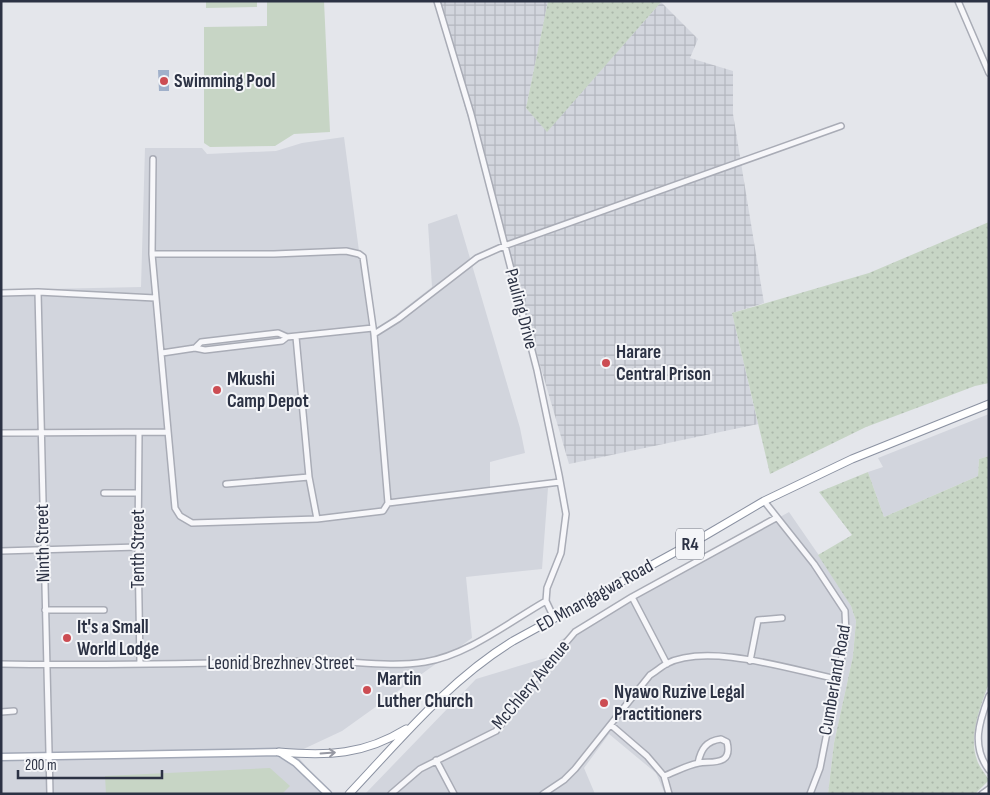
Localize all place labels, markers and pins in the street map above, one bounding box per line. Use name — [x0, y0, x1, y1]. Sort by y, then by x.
place label: Swimming Pool — [174, 70, 275, 93]
marker: Swimming Pool — [158, 75, 170, 87]
place label: Harare Central Prison — [616, 341, 711, 386]
marker: Harare Central Prison — [600, 357, 612, 369]
place label: Mkushi Camp Depot — [227, 368, 309, 413]
marker: Mkushi Camp Depot — [211, 384, 223, 396]
place label: It's a Small World Lodge — [77, 616, 159, 661]
marker: It's a Small World Lodge — [61, 632, 73, 644]
place label: Martin Luther Church — [377, 668, 473, 713]
place label: Nyawo Ruzive Legal Practitioners — [614, 681, 745, 726]
marker: Martin Luther Church — [361, 684, 373, 696]
marker: Nyawo Ruzive Legal Practitioners — [598, 697, 610, 709]

